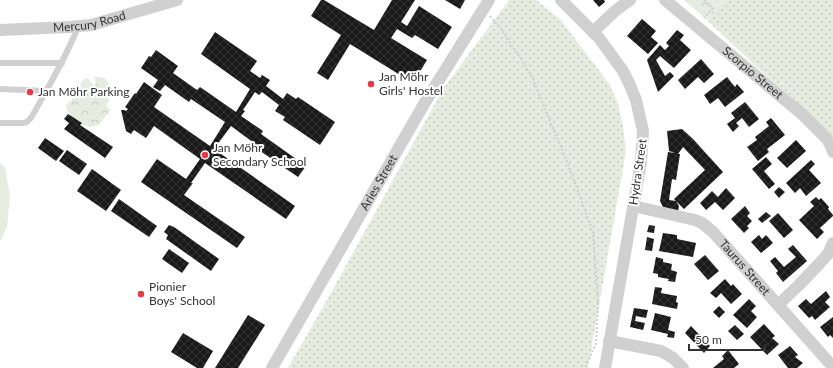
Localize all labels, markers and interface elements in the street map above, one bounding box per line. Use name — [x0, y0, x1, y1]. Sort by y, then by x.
street label: Mercury Road — [53, 7, 127, 35]
street label: Scorpio Street — [719, 43, 787, 103]
place label: Jan Möhr Girls' Hostel — [379, 69, 443, 98]
marker: Jan Möhr Girls' Hostel — [366, 79, 376, 89]
place label: Jan Möhr Parking — [38, 84, 129, 99]
marker: Jan Möhr Parking — [25, 87, 35, 97]
street label: Hydra Street — [625, 137, 650, 206]
place label: Jan Möhr Secondary School — [213, 140, 306, 169]
marker: Jan Möhr Secondary School — [200, 150, 210, 160]
street label: Aries Street — [356, 151, 401, 213]
street label: Taurus Street — [716, 236, 774, 299]
place label: Pionier Boys' School — [149, 279, 215, 308]
marker: Pionier Boys' School — [136, 289, 146, 299]
scale bar — [689, 326, 765, 352]
text: 50 m — [695, 332, 722, 347]

